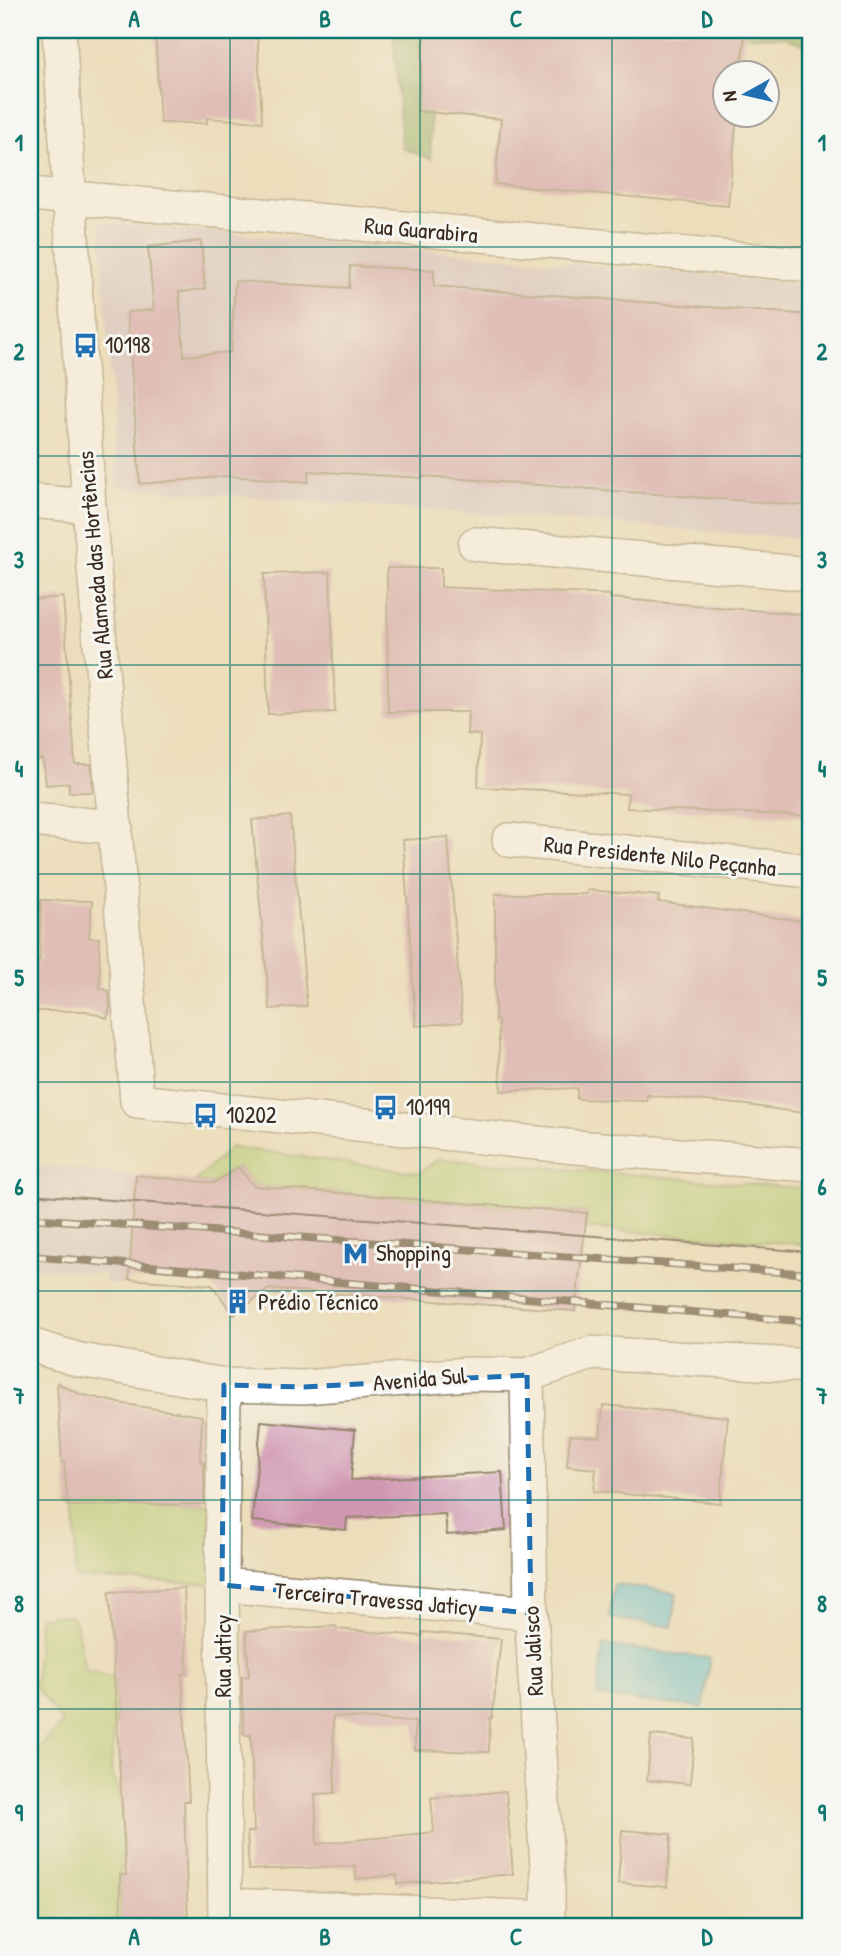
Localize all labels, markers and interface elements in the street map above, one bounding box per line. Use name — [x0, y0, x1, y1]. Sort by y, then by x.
text: A — [128, 3, 140, 34]
text: B — [319, 3, 331, 34]
text: C — [510, 3, 522, 34]
text: D — [702, 3, 714, 34]
north arrow — [712, 60, 782, 130]
text: N — [716, 90, 743, 103]
text: 1 — [15, 127, 23, 158]
text: 1 — [818, 127, 826, 158]
street label: Rua Guarabira — [363, 209, 479, 250]
place label: 10198 — [105, 329, 150, 360]
bus stop icon: 10198 — [71, 331, 99, 359]
text: 2 — [14, 336, 25, 367]
text: 2 — [817, 336, 828, 367]
street label: Rua Alameda das Hortências — [69, 450, 120, 680]
text: 3 — [14, 544, 24, 575]
text: 3 — [817, 544, 827, 575]
text: 4 — [15, 753, 24, 784]
text: 4 — [818, 753, 827, 784]
street label: Rua Presidente Nilo Peçanha — [542, 828, 778, 883]
text: 5 — [14, 962, 24, 993]
text: 5 — [817, 962, 827, 993]
place label: 10199 — [406, 1091, 450, 1122]
bus stop icon: 10199 — [372, 1093, 400, 1121]
place label: 10202 — [226, 1099, 277, 1130]
bus stop icon: 10202 — [192, 1101, 220, 1129]
text: 6 — [14, 1171, 24, 1202]
text: 6 — [817, 1171, 827, 1202]
place label: Shopping — [376, 1237, 451, 1268]
metro station icon: Shopping — [342, 1239, 370, 1267]
place label: Prédio Técnico — [258, 1286, 378, 1317]
building icon: Prédio Técnico — [224, 1288, 252, 1316]
street label: Avenida Sul — [372, 1359, 469, 1398]
text: 7 — [12, 1380, 25, 1411]
text: 7 — [815, 1380, 828, 1411]
street label: Terceira Travessa Jaticy — [273, 1574, 479, 1623]
text: 8 — [14, 1588, 24, 1619]
text: 8 — [817, 1588, 827, 1619]
street label: Rua Jalisco — [515, 1605, 550, 1697]
street label: Rua Jaticy — [207, 1614, 238, 1698]
text: 9 — [15, 1797, 24, 1828]
text: 9 — [818, 1797, 827, 1828]
text: A — [128, 1921, 140, 1952]
text: B — [319, 1921, 331, 1952]
text: C — [510, 1921, 522, 1952]
text: D — [702, 1921, 714, 1952]

